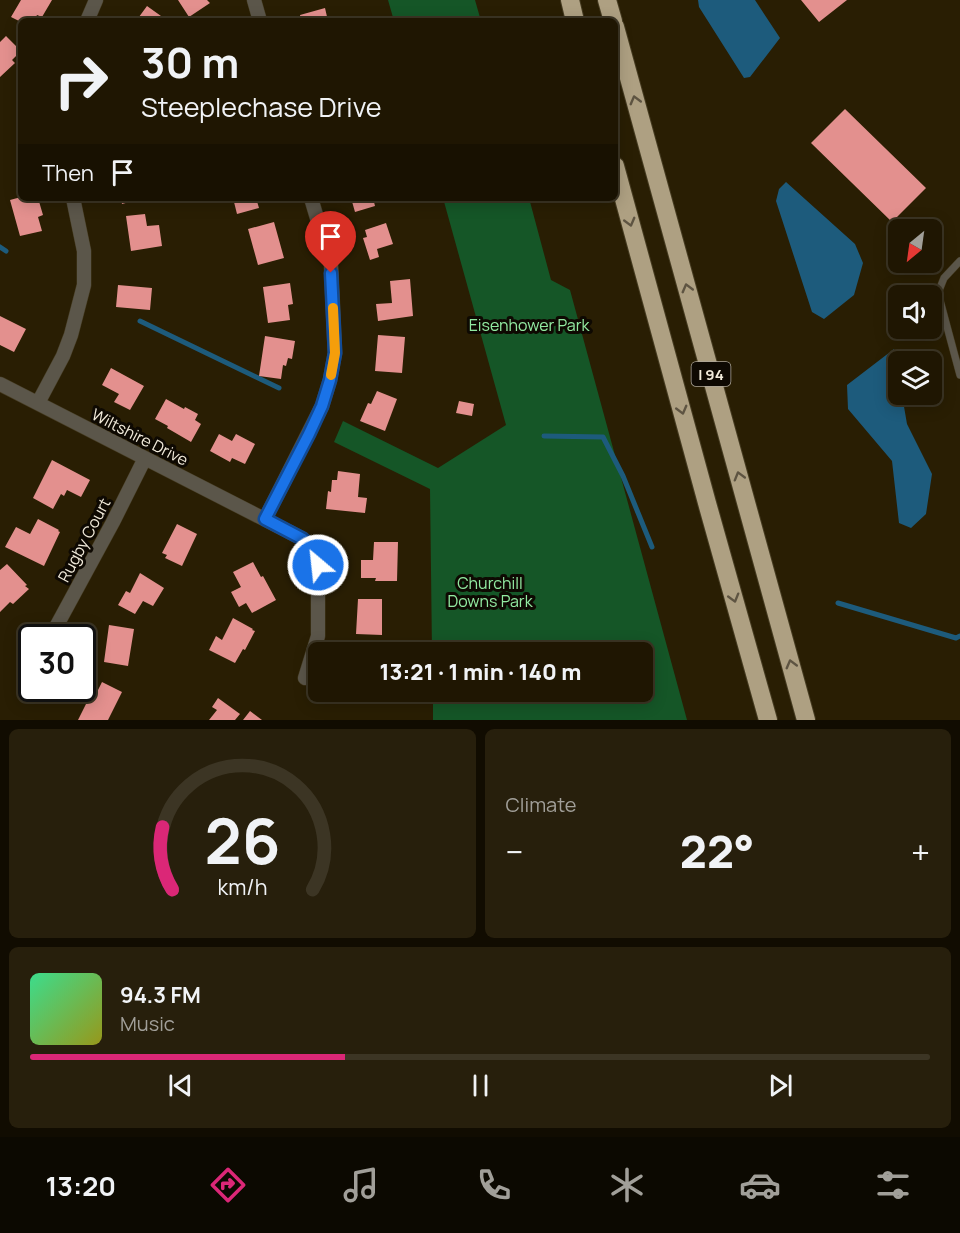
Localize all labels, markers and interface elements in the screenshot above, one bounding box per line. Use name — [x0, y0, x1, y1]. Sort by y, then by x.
text: 30 m — [141, 33, 239, 91]
icon: right — [42, 42, 120, 120]
text: Steeplechase Drive — [141, 88, 382, 125]
one-way arrow — [630, 95, 642, 106]
icon: arrive — [106, 156, 139, 189]
text: Then — [42, 158, 94, 188]
pin — [305, 211, 356, 273]
one-way arrow — [623, 217, 636, 227]
north arrow — [888, 219, 942, 273]
map controls — [888, 219, 942, 405]
icon: arrive — [314, 220, 347, 253]
one-way arrow — [682, 283, 694, 294]
button: sound — [888, 285, 942, 339]
park label: Eisenhower Park — [469, 314, 590, 336]
button: layers — [888, 351, 942, 405]
road number: I 94 — [692, 362, 730, 386]
street label: Wiltshire Drive — [88, 403, 192, 471]
one-way arrow — [674, 405, 687, 415]
one-way arrow — [734, 471, 746, 481]
street label: Rugby Court — [53, 494, 115, 586]
position arrow — [286, 533, 350, 597]
park label: Churchill Downs Park — [447, 572, 534, 612]
one-way arrow — [727, 592, 739, 603]
speed limit sign: 30 — [18, 624, 96, 702]
text: 13:21 · 1 min · 140 m — [380, 657, 581, 687]
one-way arrow — [786, 659, 798, 669]
text: Climate — [506, 791, 577, 818]
text: 26 — [204, 797, 280, 883]
text: 22° — [680, 820, 754, 882]
text: − — [506, 829, 523, 874]
text: + — [911, 829, 930, 874]
text: km/h — [217, 873, 267, 902]
text: 94.3 FM — [120, 980, 201, 1010]
text: Music — [120, 1010, 175, 1037]
icon: previous — [164, 1069, 197, 1102]
icon: pause — [464, 1069, 497, 1102]
icon: next — [764, 1069, 797, 1102]
icon: directions — [207, 1164, 249, 1206]
icon: music — [340, 1164, 382, 1206]
icon: phone — [473, 1164, 515, 1206]
icon: climate — [606, 1164, 648, 1206]
icon: car — [739, 1164, 781, 1206]
icon: filters — [872, 1164, 914, 1206]
text: 13:20 — [46, 1167, 116, 1204]

